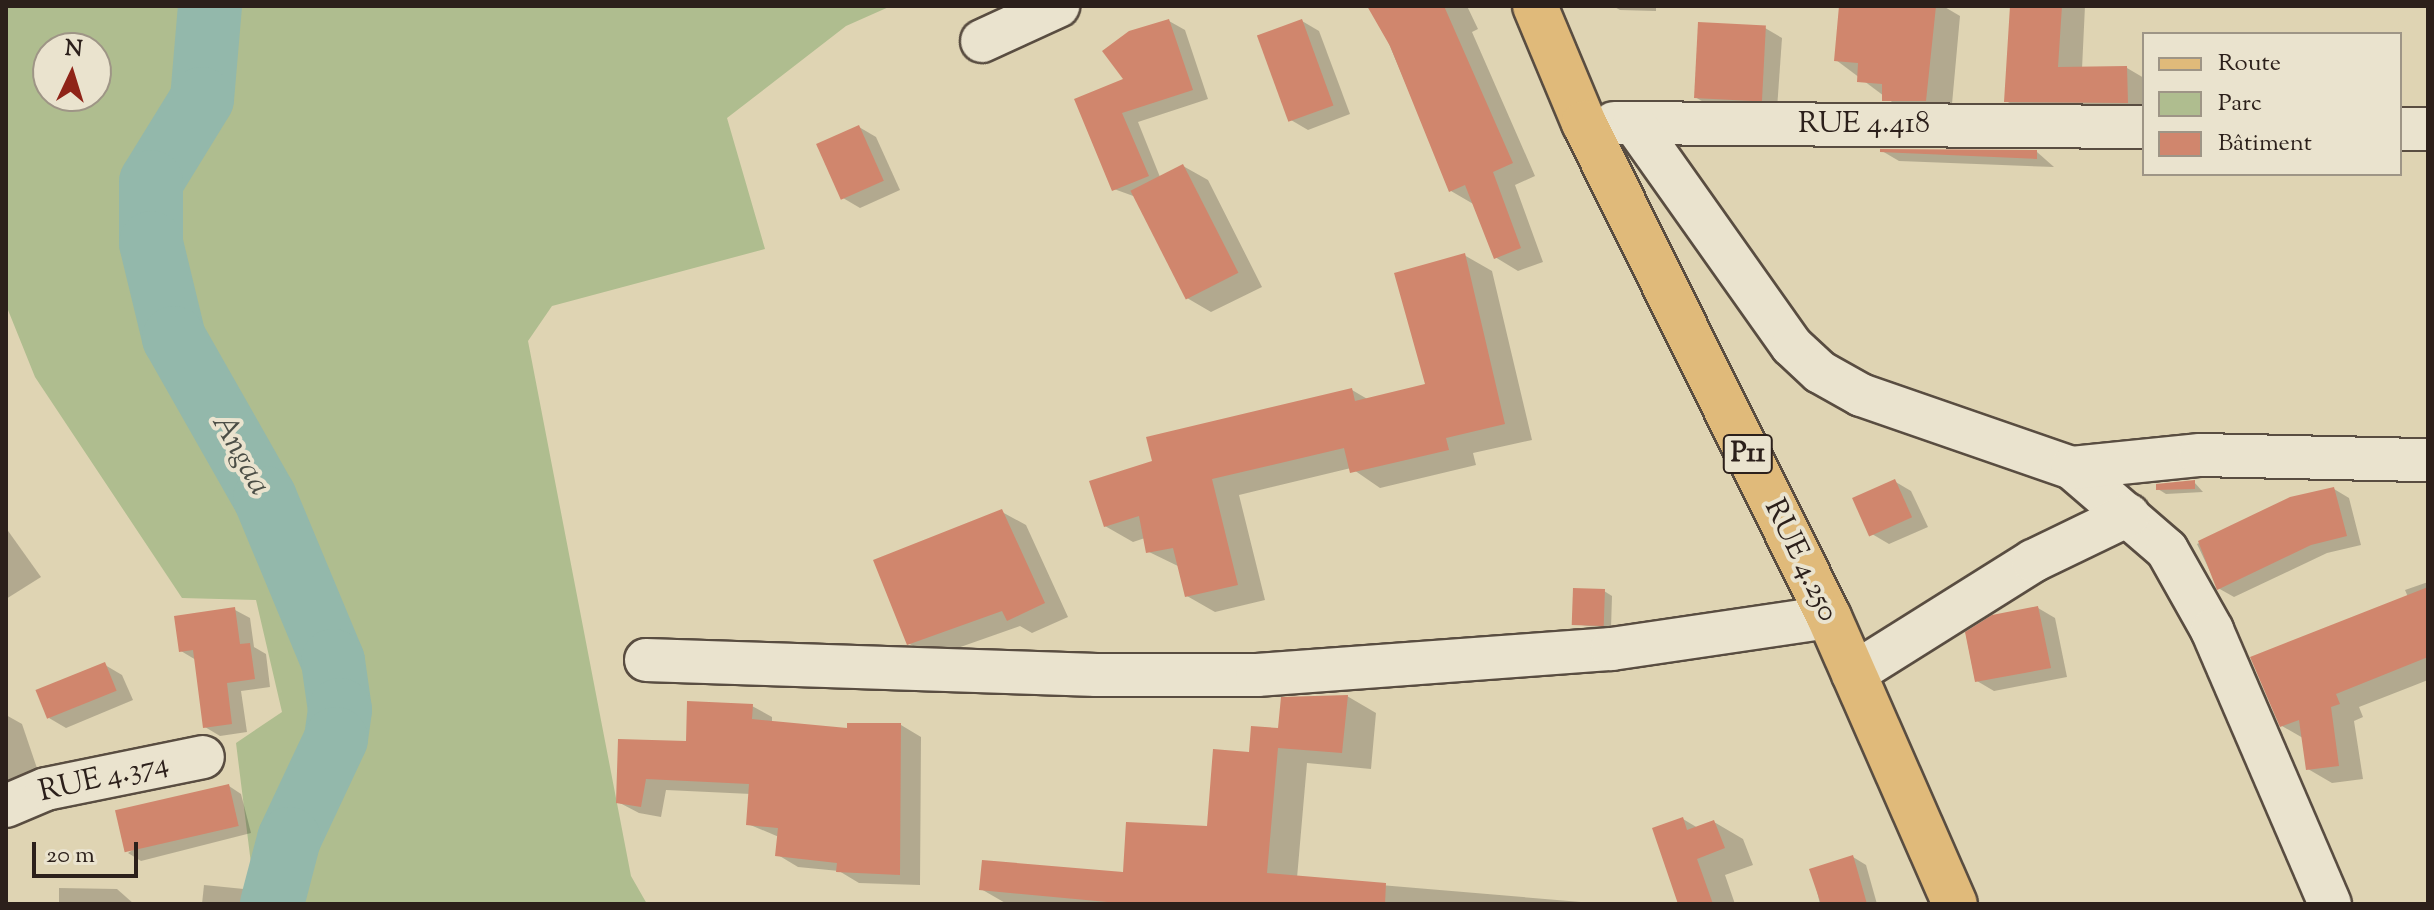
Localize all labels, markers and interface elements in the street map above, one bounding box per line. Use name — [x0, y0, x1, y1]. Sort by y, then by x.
north arrow — [32, 32, 112, 112]
legend — [2142, 32, 2402, 176]
text: N — [64, 33, 83, 67]
text: Route — [2218, 47, 2281, 81]
text: Parc — [2218, 87, 2262, 121]
street label: RUE 4.418 — [1798, 107, 1930, 143]
text: Bâtiment — [2218, 127, 2312, 161]
water label: Angaa — [202, 408, 278, 502]
road number: P11 — [1722, 430, 1774, 478]
street label: RUE 4.250 — [1755, 494, 1845, 628]
street label: RUE 4.374 — [36, 747, 172, 811]
scale bar — [36, 826, 142, 876]
text: 20 m — [46, 839, 95, 873]

